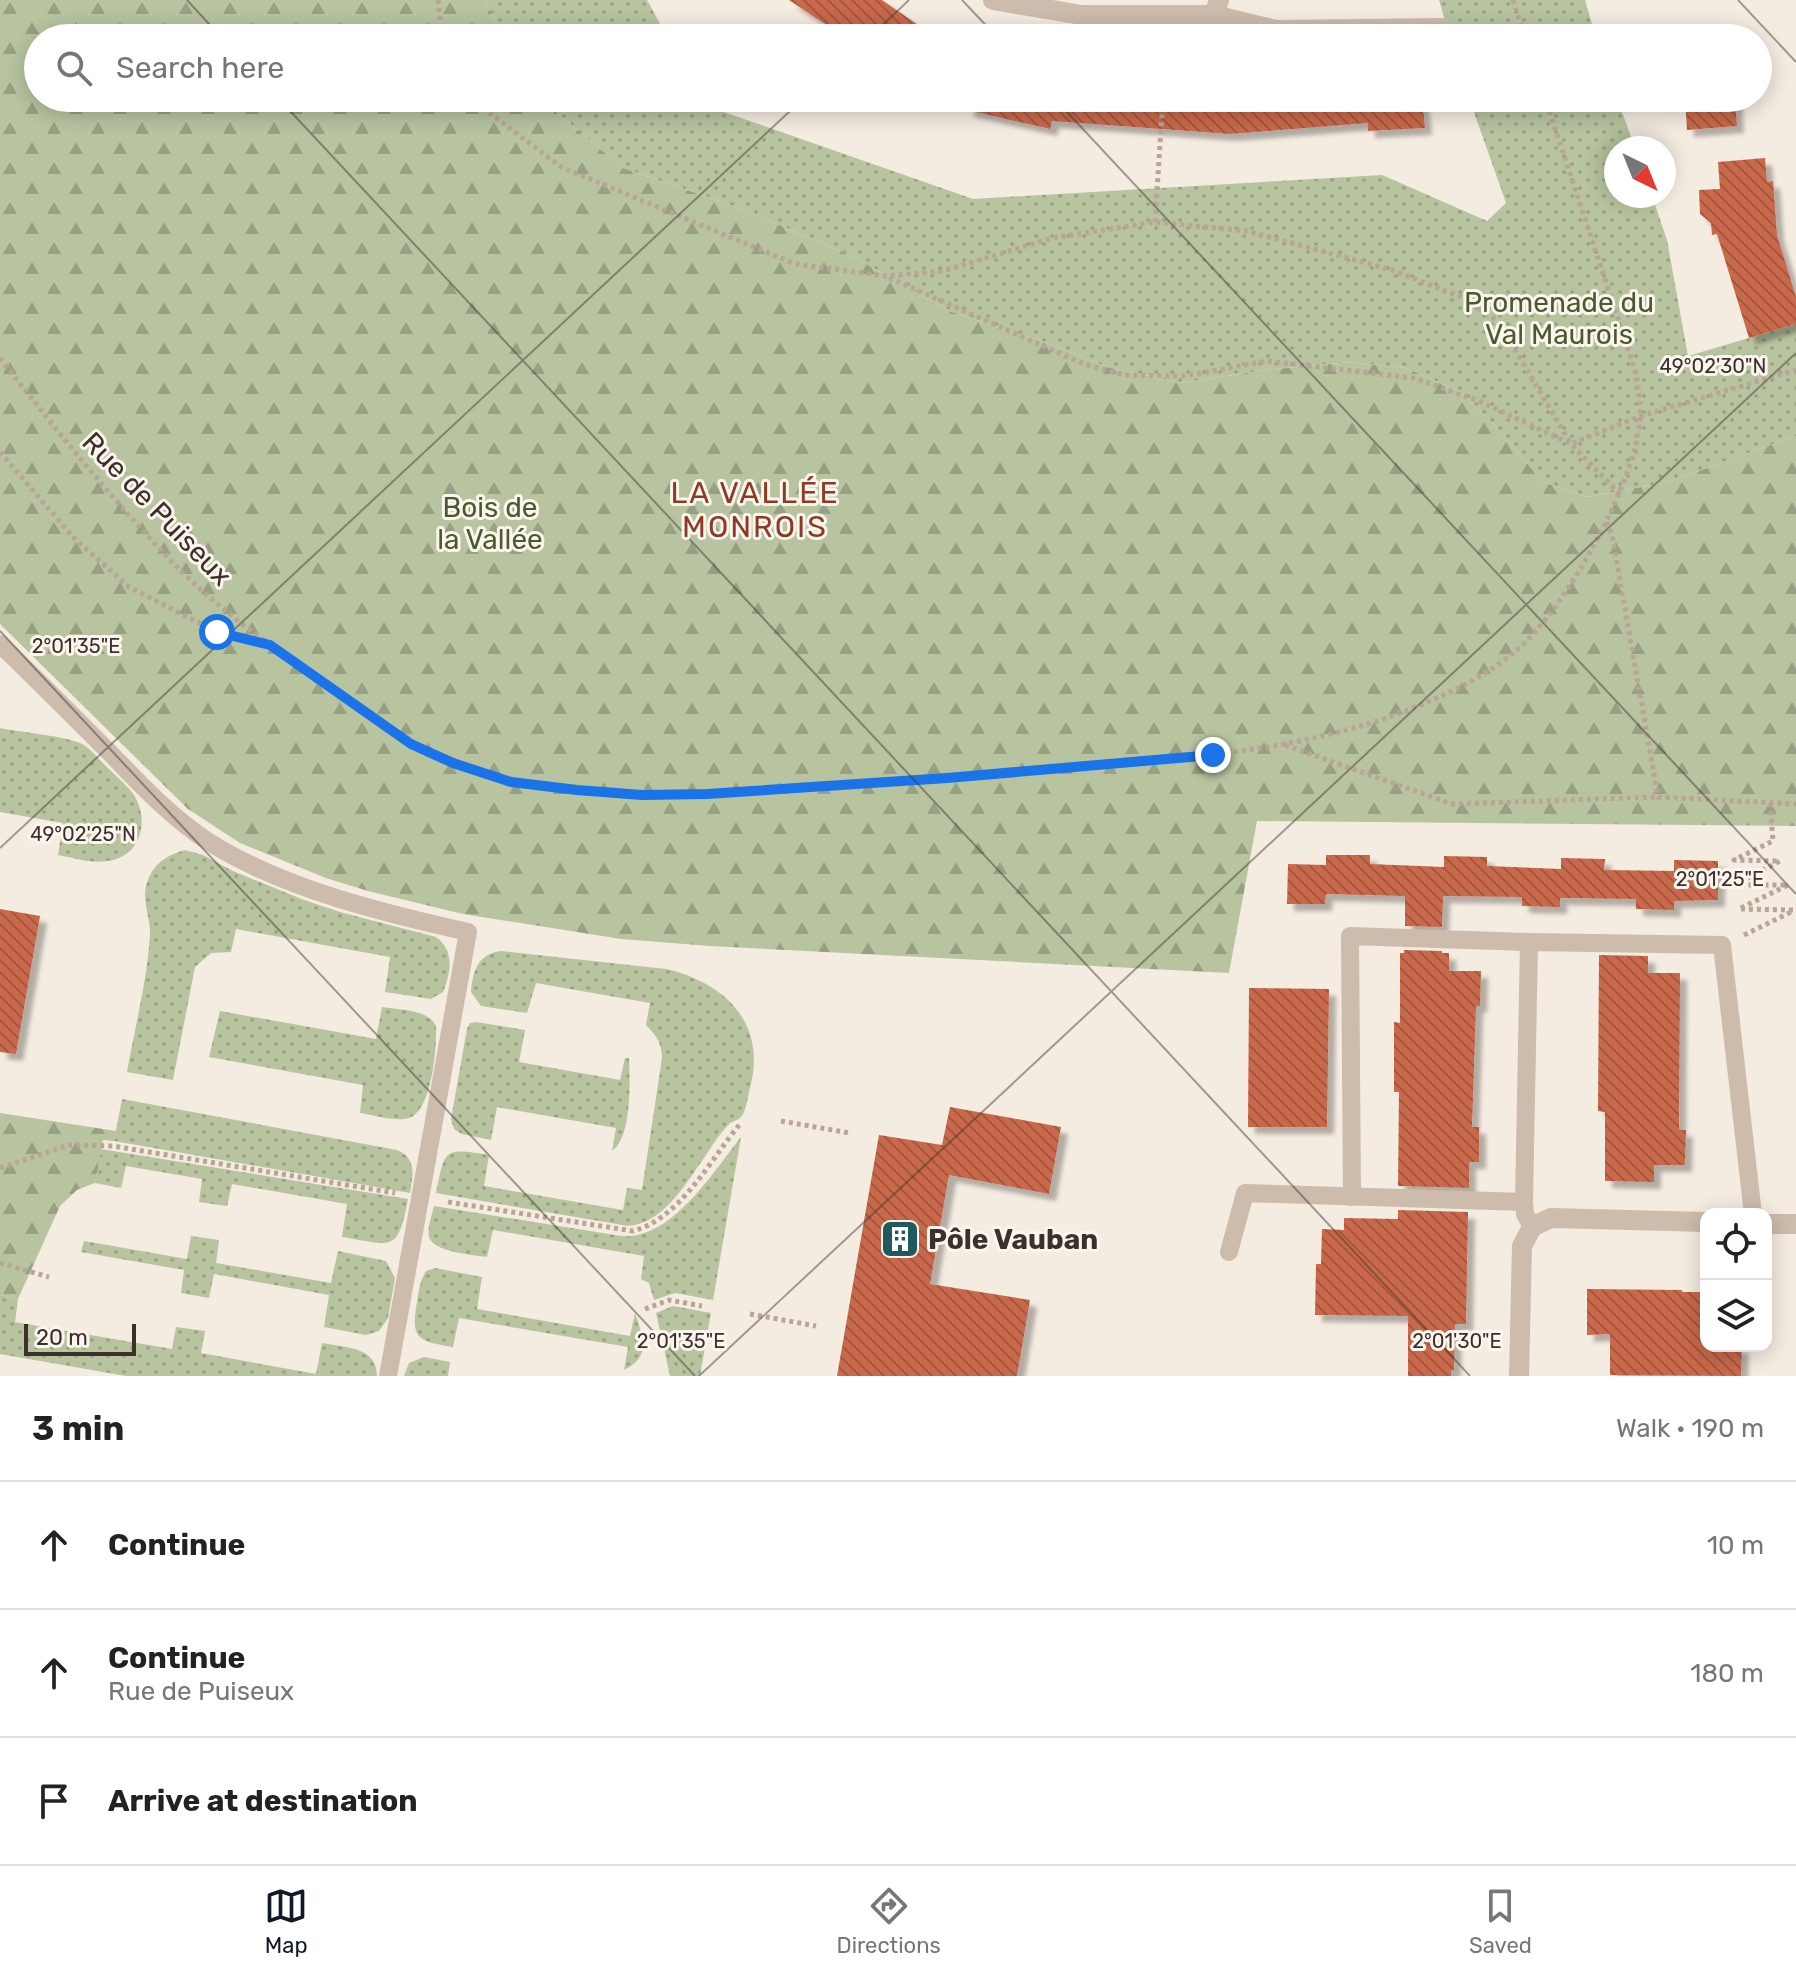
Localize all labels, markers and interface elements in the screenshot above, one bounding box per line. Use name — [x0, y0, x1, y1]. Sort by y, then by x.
search box — [24, 24, 1772, 112]
icon: search — [52, 46, 96, 90]
text: Search here — [116, 50, 284, 86]
north arrow — [1604, 136, 1676, 208]
park label: Promenade du Val Maurois — [1464, 286, 1654, 351]
text: 49°02'30"N — [1660, 354, 1766, 378]
street label: Rue de Puiseux — [76, 425, 238, 593]
district label: LA VALLÉE MONROIS — [670, 475, 840, 545]
park label: Bois de la Vallée — [437, 491, 543, 556]
route start — [199, 614, 235, 650]
text: 2°01'35"E — [32, 634, 120, 658]
route end — [1195, 737, 1231, 773]
text: 49°02'25"N — [30, 822, 136, 846]
text: 2°01'25"E — [1676, 867, 1764, 891]
map controls — [1700, 1208, 1772, 1352]
button: locate — [1700, 1208, 1772, 1280]
building icon: Pôle Vauban — [879, 1218, 921, 1260]
place label: Pôle Vauban — [928, 1223, 1098, 1256]
button: layers — [1700, 1280, 1772, 1352]
scale bar — [24, 1320, 136, 1356]
text: 20 m — [36, 1324, 88, 1351]
text: 2°01'35"E — [637, 1329, 725, 1353]
text: 2°01'30"E — [1412, 1329, 1502, 1353]
text: 3 min — [32, 1408, 124, 1449]
text: Walk · 190 m — [1616, 1413, 1764, 1444]
icon: ahead — [32, 1523, 76, 1567]
text: Continue — [108, 1527, 245, 1563]
text: 10 m — [1707, 1530, 1764, 1561]
text: Continue — [108, 1640, 245, 1676]
icon: ahead — [32, 1651, 76, 1695]
text: 180 m — [1690, 1658, 1764, 1689]
text: Rue de Puiseux — [108, 1676, 294, 1707]
icon: arrive — [32, 1779, 76, 1823]
text: Arrive at destination — [108, 1783, 418, 1819]
tab: Map — [264, 1884, 308, 1959]
tab: Directions — [836, 1884, 941, 1959]
tab: Saved — [1469, 1884, 1532, 1959]

